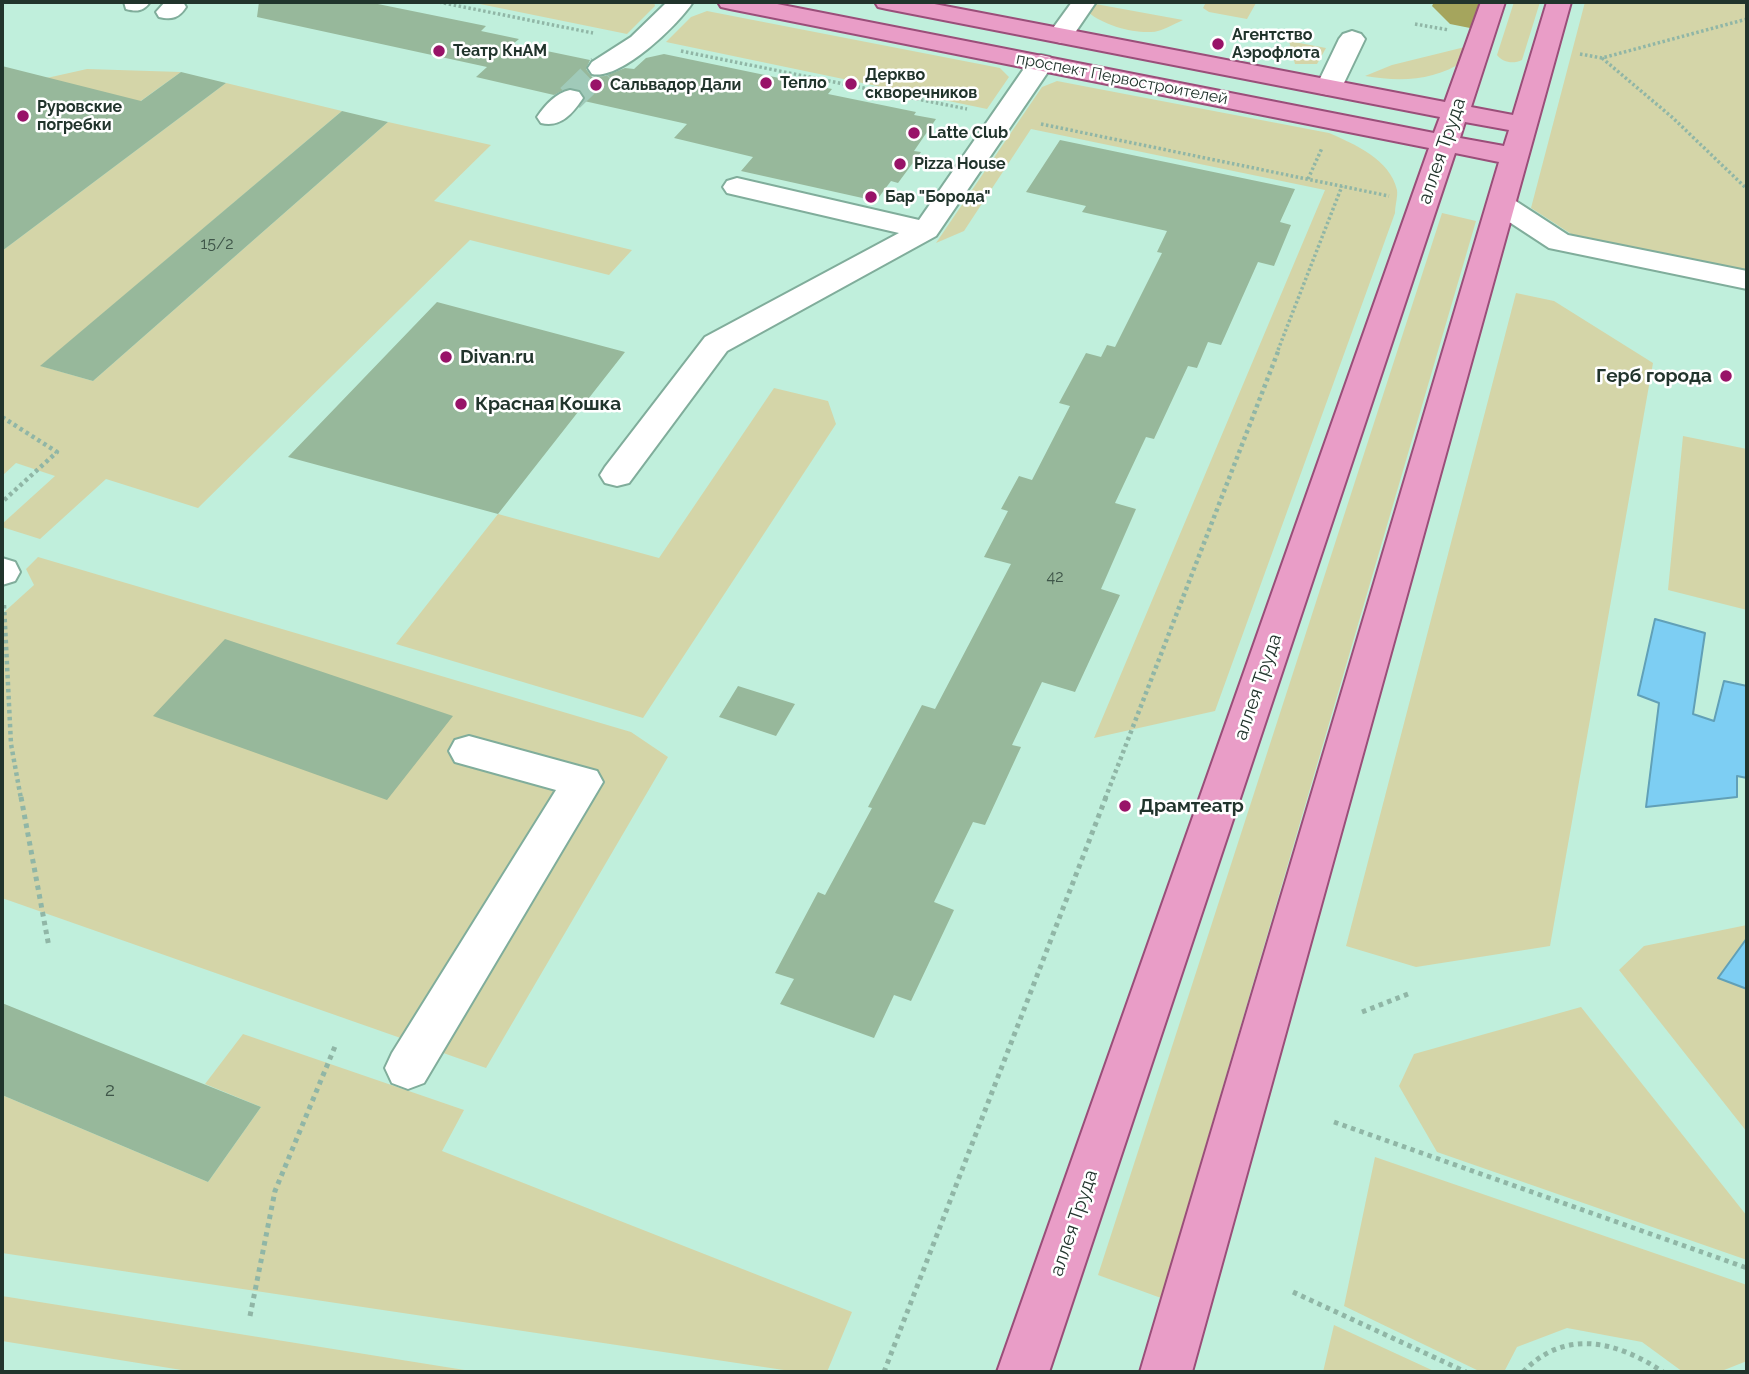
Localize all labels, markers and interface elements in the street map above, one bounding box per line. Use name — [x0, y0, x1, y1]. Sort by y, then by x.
place label: Агентство Аэрофлота — [1232, 25, 1320, 63]
marker: Агентство Аэрофлота — [1210, 36, 1226, 52]
place label: Театр КнАМ — [453, 41, 547, 61]
marker: Театр КнАМ — [431, 43, 447, 59]
street label: проспект Первостроителей — [1015, 49, 1229, 109]
place label: Деркво скворечников — [865, 65, 977, 103]
place label: Тепло — [780, 73, 827, 93]
place label: Сальвадор Дали — [610, 75, 741, 95]
marker: Тепло — [758, 75, 774, 91]
marker: Деркво скворечников — [843, 76, 859, 92]
marker: Сальвадор Дали — [588, 77, 604, 93]
street label: аллея Труда — [1413, 95, 1471, 207]
place label: Руровские погребки — [37, 97, 122, 135]
marker: Руровские погребки — [15, 108, 31, 124]
place label: Latte Club — [928, 123, 1008, 143]
marker: Latte Club — [906, 125, 922, 141]
place label: Pizza House — [914, 154, 1006, 174]
marker: Pizza House — [892, 156, 908, 172]
place label: Бар "Борода" — [885, 187, 991, 207]
marker: Бар "Борода" — [863, 189, 879, 205]
house number: 15/2 — [200, 234, 234, 254]
place label: Divan.ru — [460, 346, 534, 368]
marker: Divan.ru — [438, 349, 454, 365]
place label: Герб города — [1596, 365, 1712, 387]
marker: Герб города — [1718, 368, 1734, 384]
place label: Красная Кошка — [475, 393, 621, 415]
marker: Красная Кошка — [453, 396, 469, 412]
house number: 42 — [1046, 567, 1064, 587]
street label: аллея Труда — [1229, 631, 1287, 743]
place label: Драмтеатр — [1139, 795, 1244, 817]
marker: Драмтеатр — [1117, 798, 1133, 814]
house number: 2 — [105, 1079, 115, 1101]
street label: аллея Труда — [1045, 1167, 1103, 1279]

